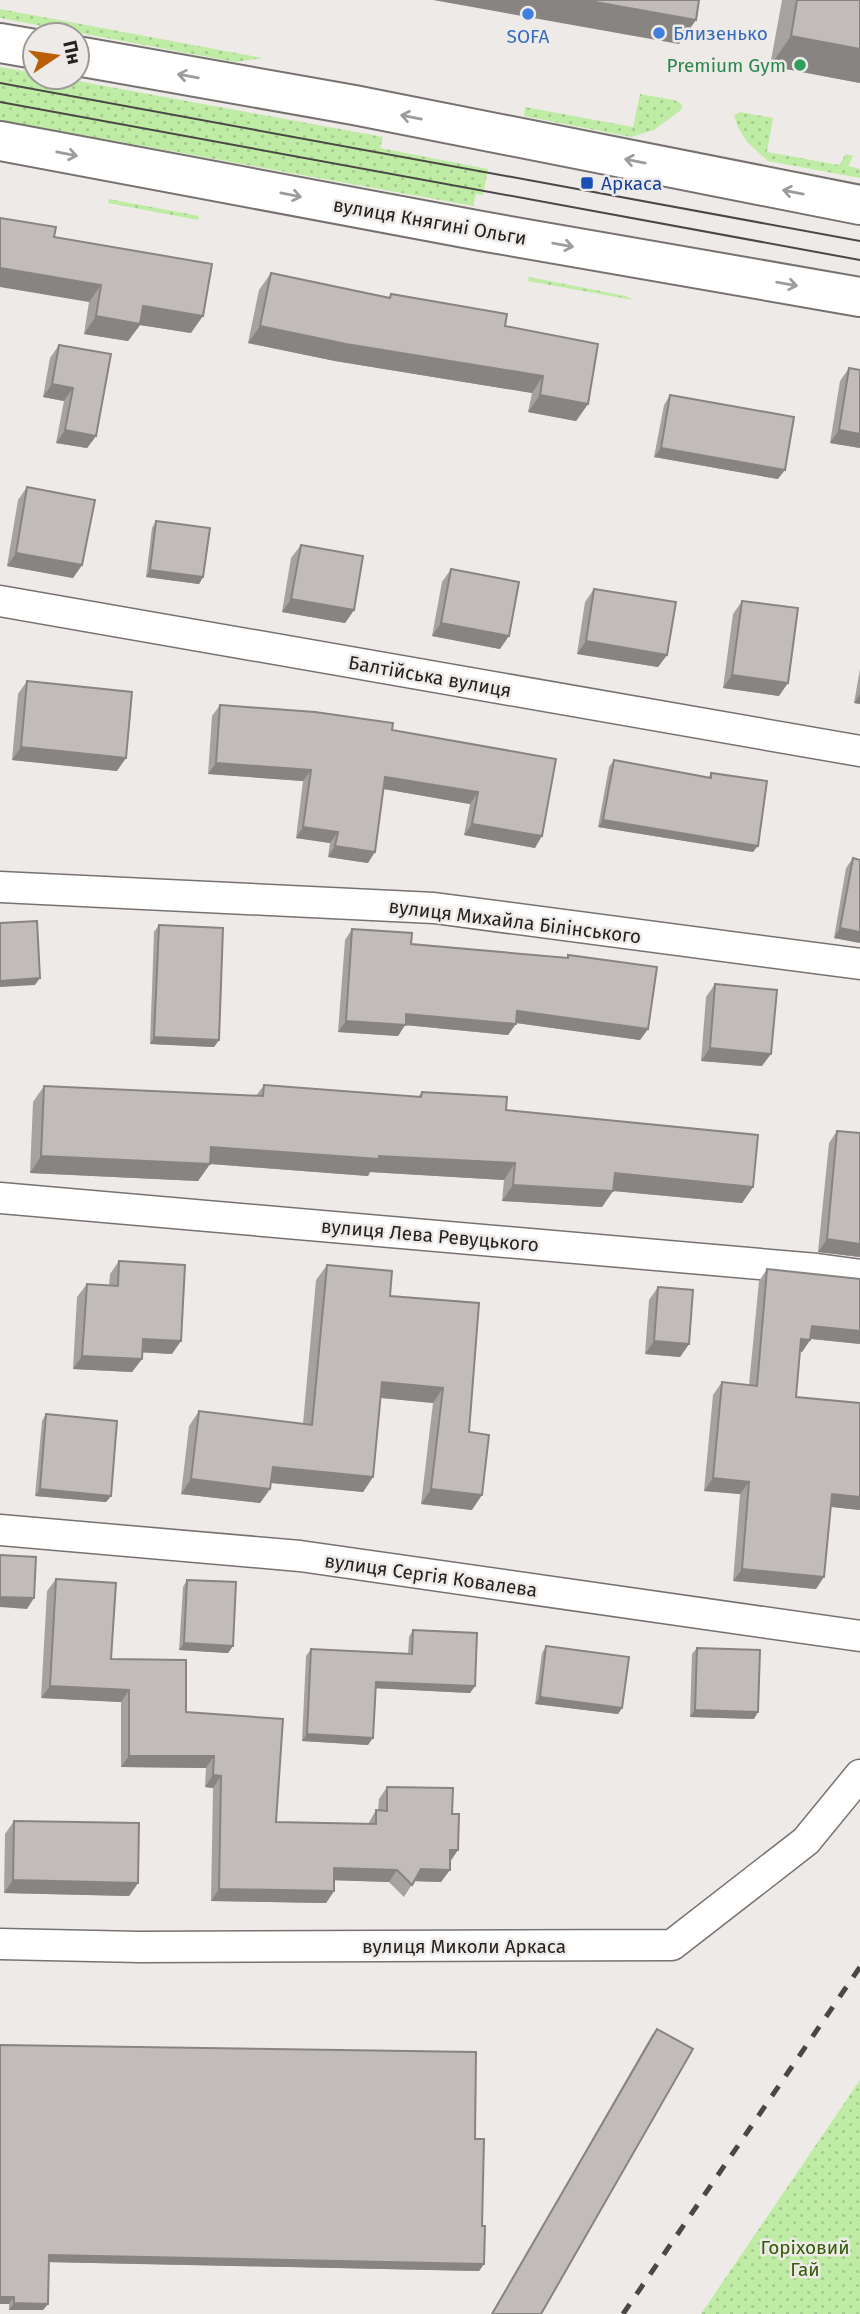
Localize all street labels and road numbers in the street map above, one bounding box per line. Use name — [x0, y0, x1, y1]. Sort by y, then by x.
street label: вулиця Княгині Ольги — [331, 193, 528, 250]
street label: Балтійська вулиця — [347, 651, 513, 702]
street label: вулиця Михайла Білінського — [387, 895, 642, 948]
street label: вулиця Лева Ревуцького — [320, 1215, 540, 1256]
street label: вулиця Сергія Ковалева — [323, 1549, 539, 1602]
street label: вулиця Миколи Аркаса — [362, 1935, 566, 1958]

